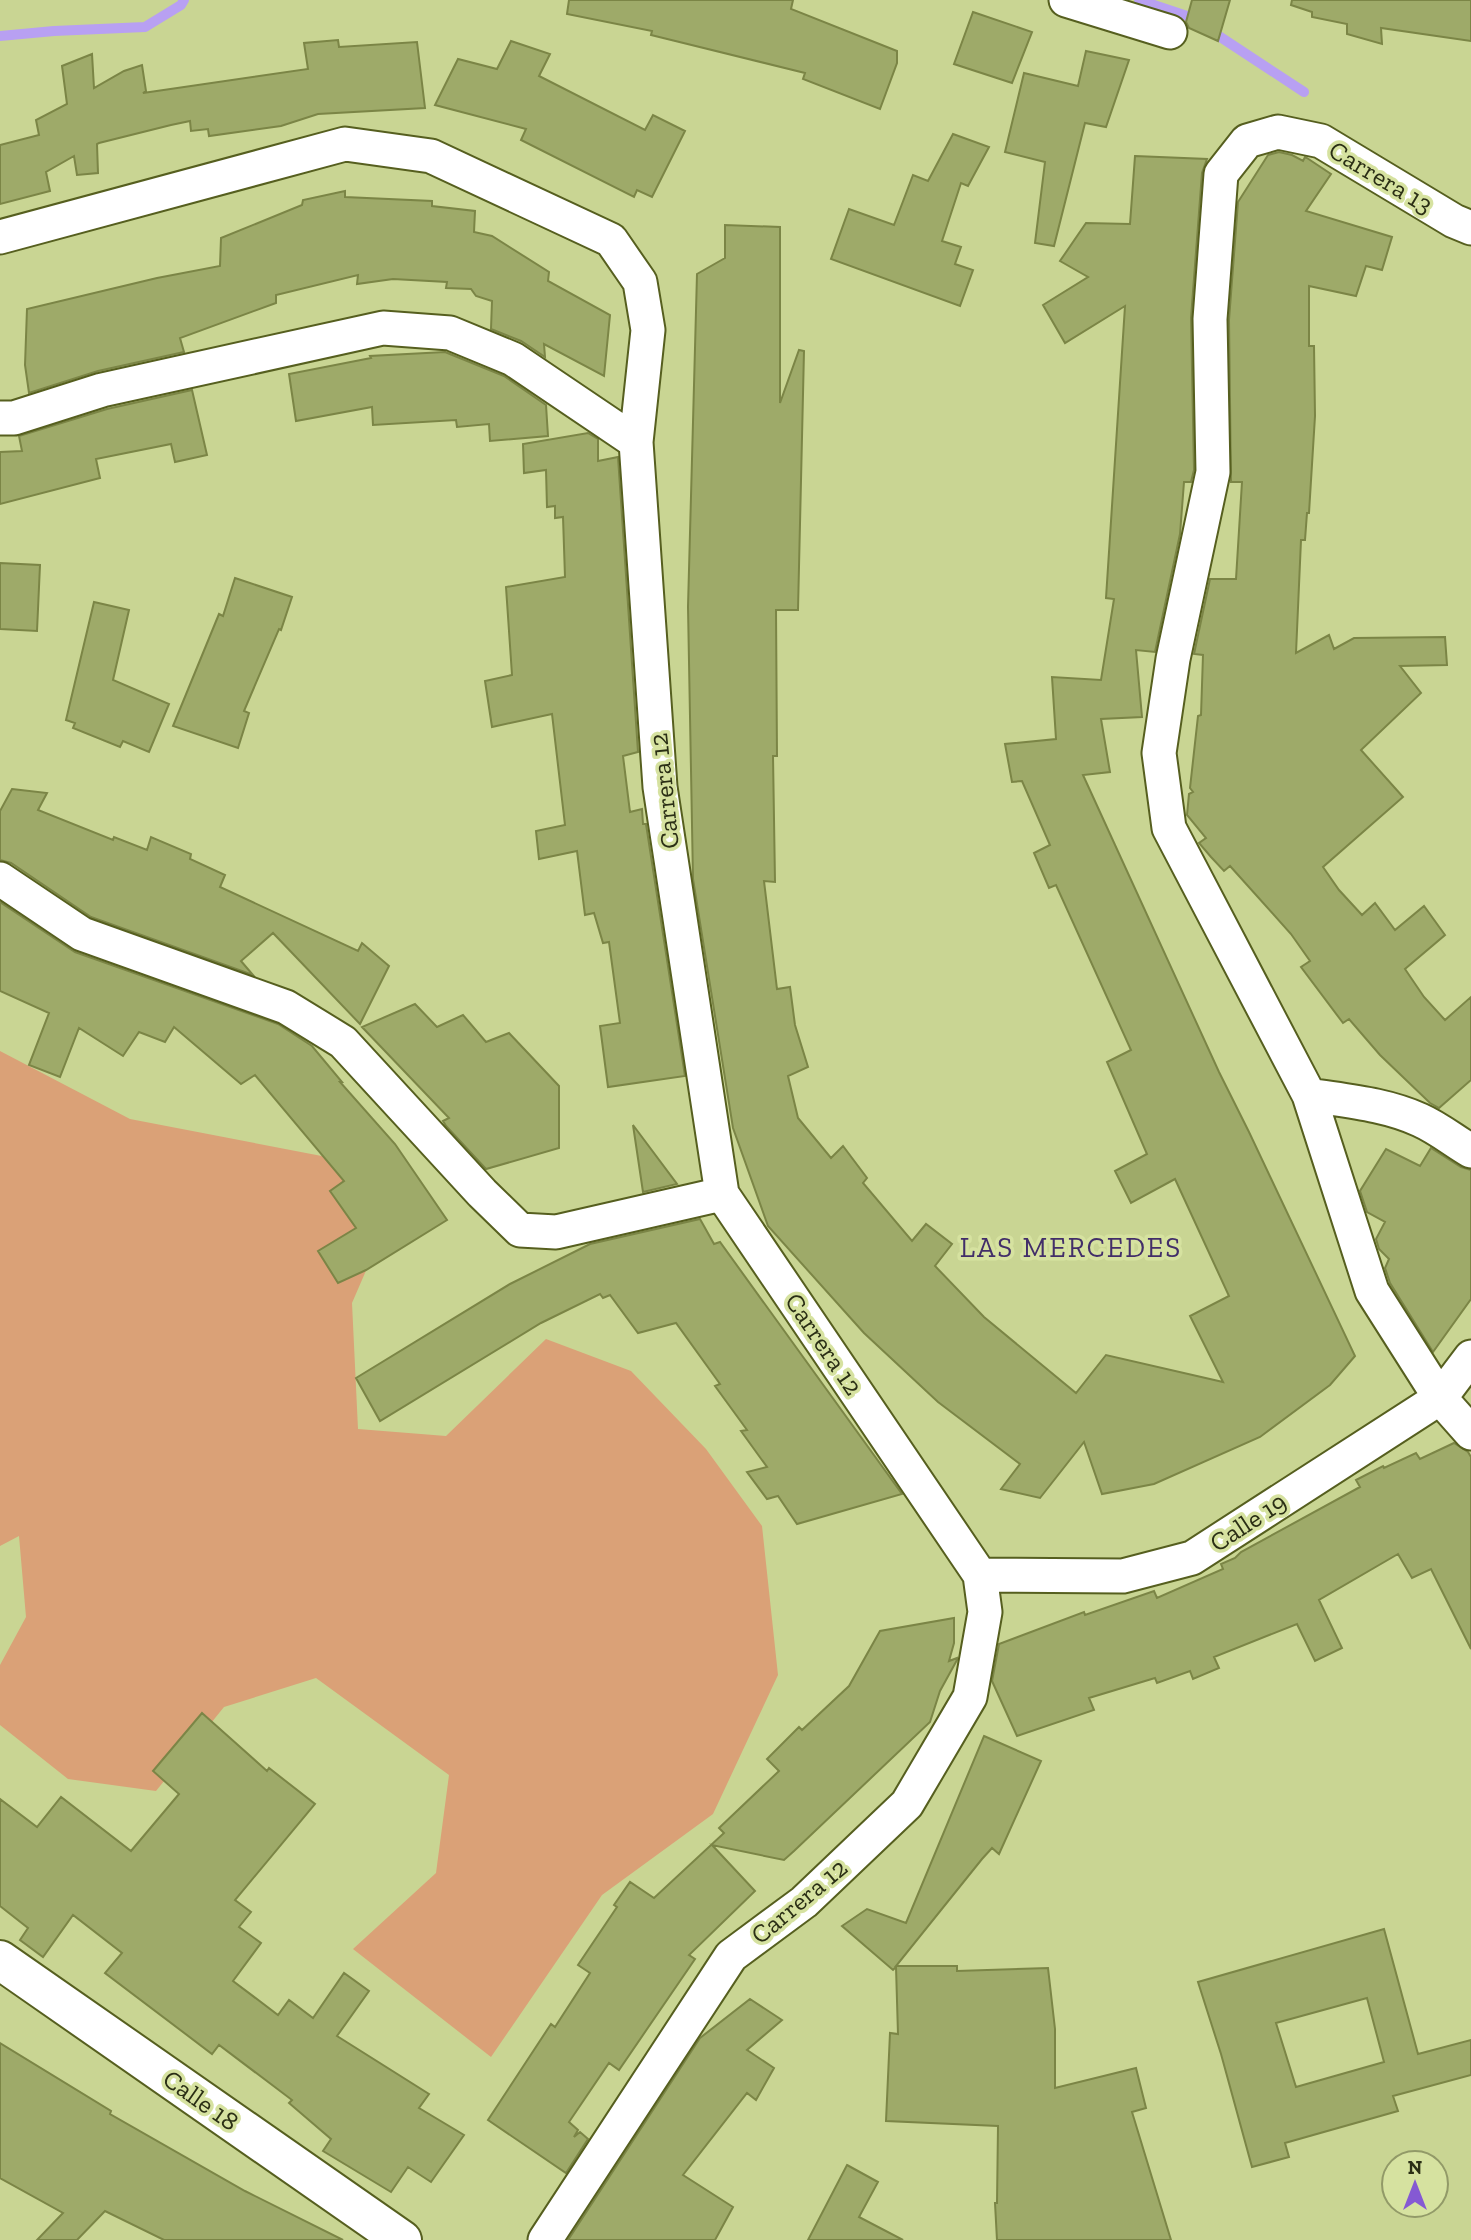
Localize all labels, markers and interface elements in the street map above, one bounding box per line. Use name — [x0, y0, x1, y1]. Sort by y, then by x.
street label: Carrera 13 — [1323, 134, 1439, 220]
street label: Carrera 12 — [642, 732, 686, 850]
district label: LAS MERCEDES — [960, 1231, 1182, 1264]
street label: Carrera 12 — [778, 1287, 870, 1401]
street label: Calle 19 — [1204, 1485, 1292, 1559]
street label: Carrera 12 — [744, 1851, 854, 1951]
street label: Calle 18 — [157, 2062, 245, 2138]
north arrow — [1380, 2149, 1450, 2219]
text: N — [1408, 2156, 1422, 2179]

